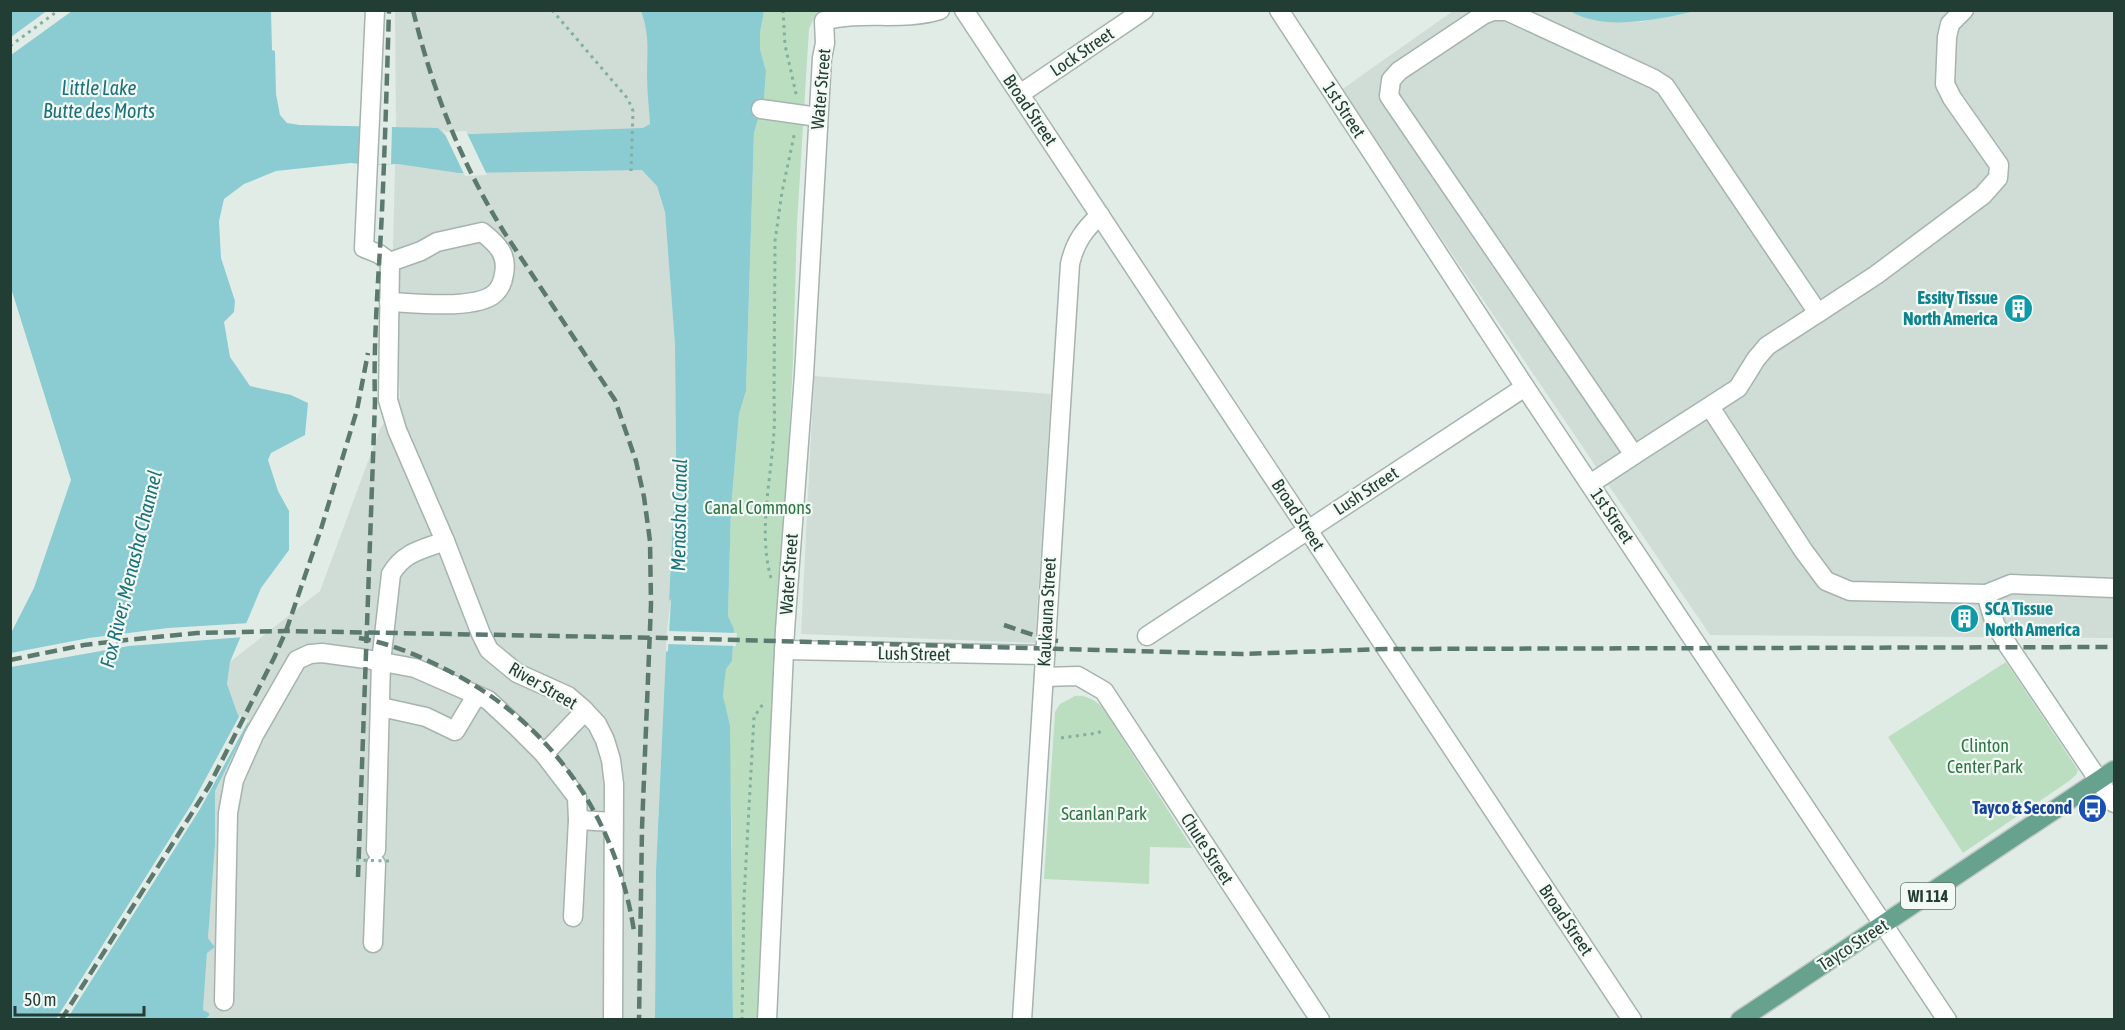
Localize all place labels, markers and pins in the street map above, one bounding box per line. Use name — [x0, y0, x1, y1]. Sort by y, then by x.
place label: Essity Tissue North America — [1903, 287, 1998, 329]
building icon: Essity Tissue North America — [2003, 292, 2035, 324]
place label: SCA Tissue North America — [1985, 598, 2080, 640]
building icon: SCA Tissue North America — [1948, 603, 1980, 635]
bus stop icon: Tayco & Second — [2077, 792, 2109, 824]
place label: Tayco & Second — [1972, 797, 2072, 818]

